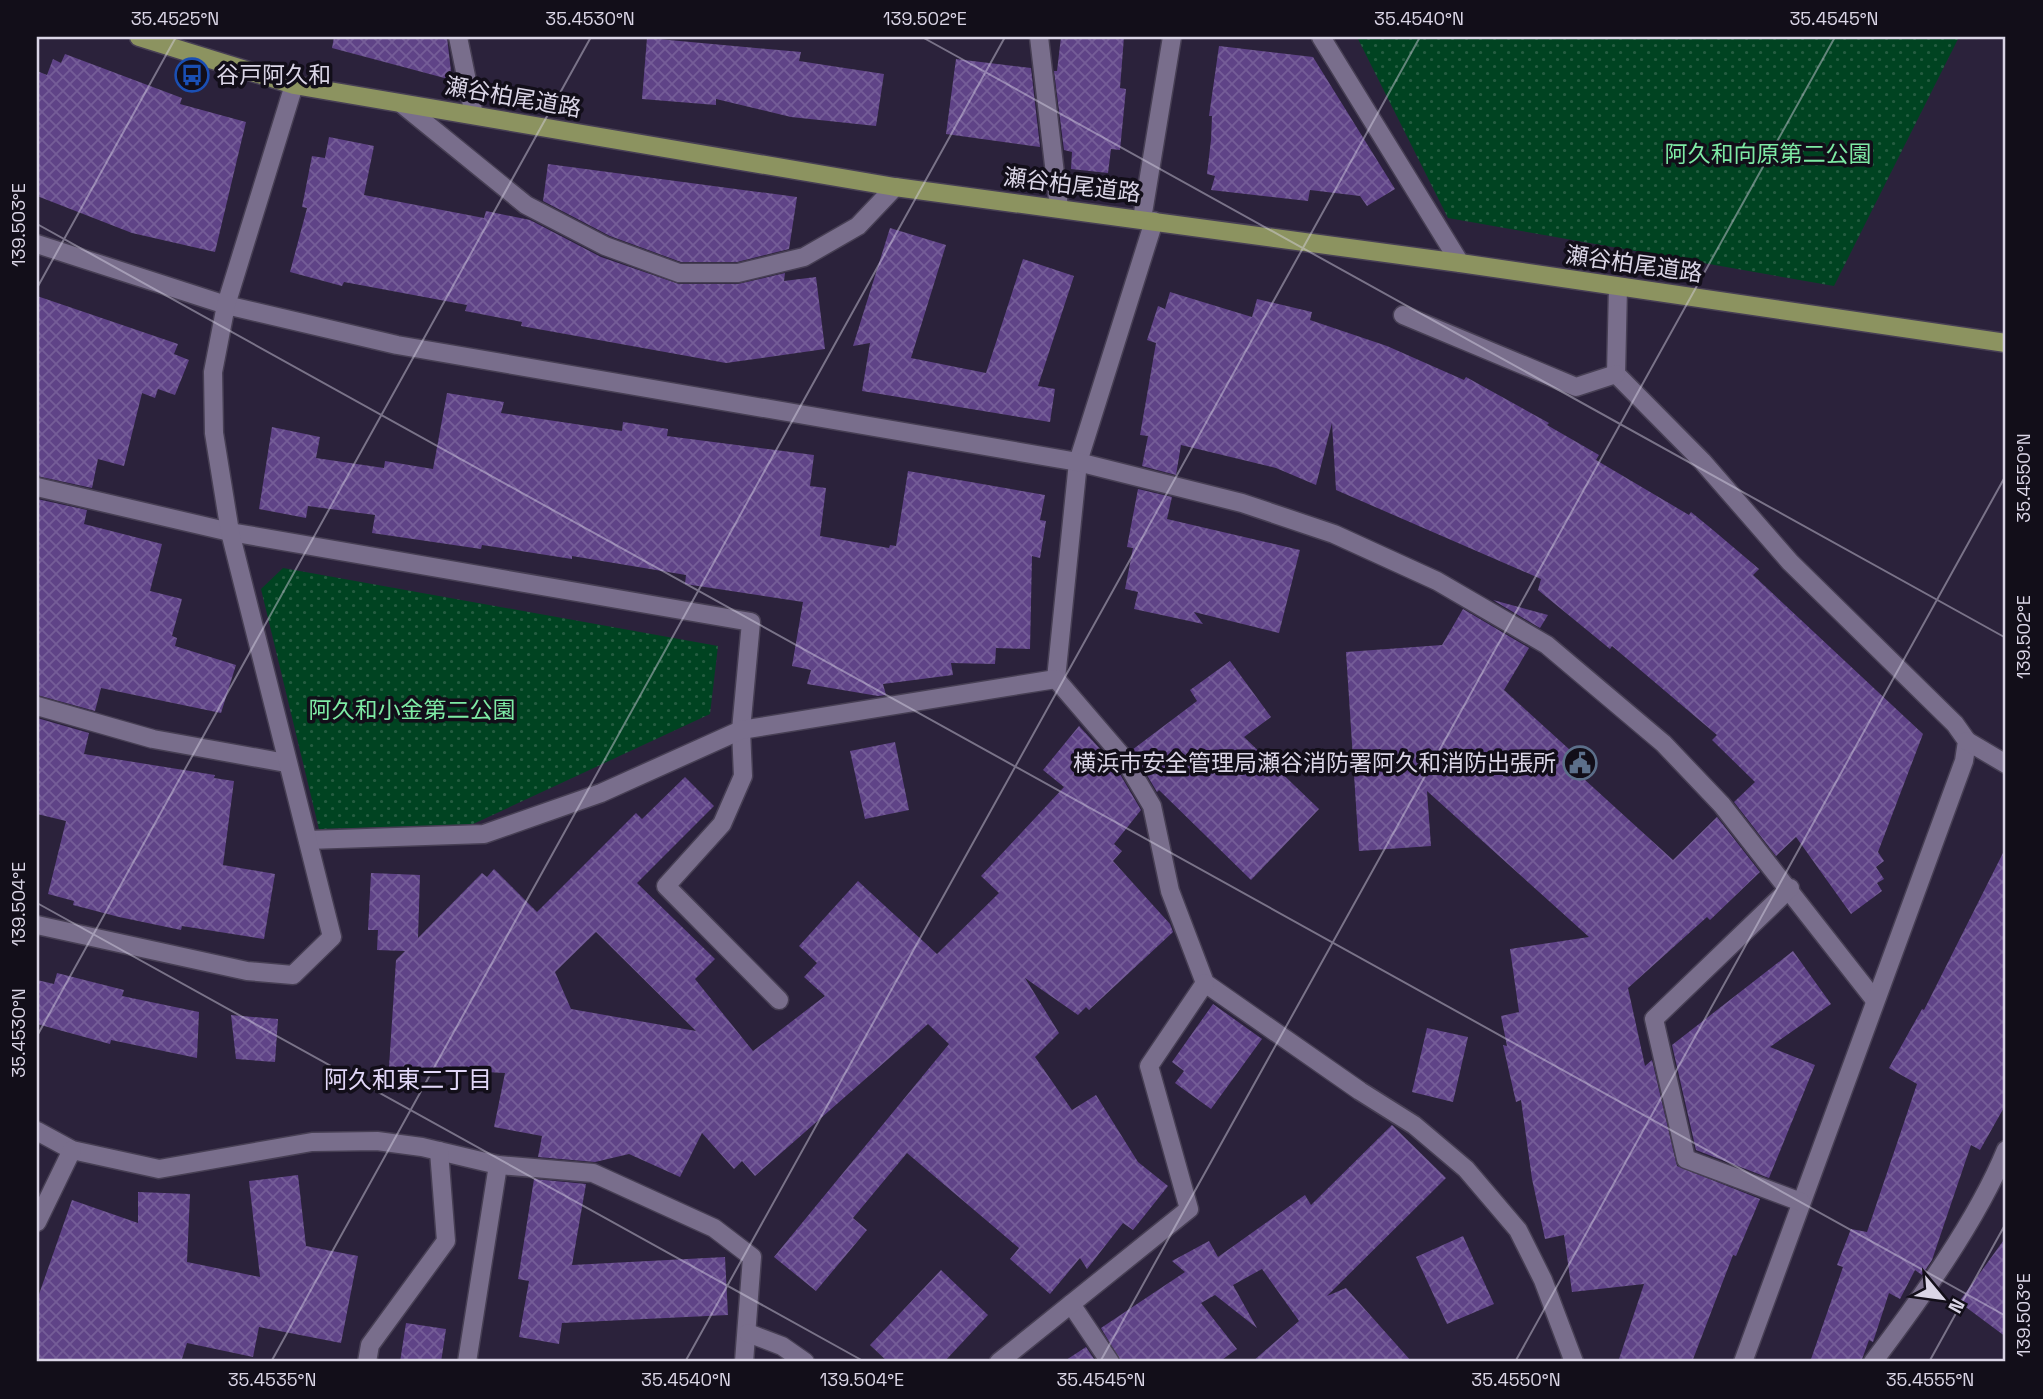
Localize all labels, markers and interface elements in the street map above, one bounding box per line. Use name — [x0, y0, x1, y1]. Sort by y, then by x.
text: 35.4525°N — [131, 7, 219, 30]
text: 35.4530°N — [545, 7, 635, 30]
text: 139.502°E — [883, 7, 967, 30]
text: 35.4540°N — [1374, 7, 1464, 30]
text: 35.4545°N — [1789, 7, 1879, 30]
bus stop icon: 谷戸阿久和 — [173, 56, 211, 94]
place label: 谷戸阿久和 — [216, 60, 331, 90]
street label: 瀬谷柏尾道路 — [442, 70, 584, 124]
park label: 阿久和向原第二公園 — [1665, 139, 1872, 169]
street label: 瀬谷柏尾道路 — [1002, 162, 1142, 208]
text: 139.503°E — [7, 183, 30, 267]
street label: 瀬谷柏尾道路 — [1564, 240, 1704, 288]
text: 35.4550°N — [2012, 433, 2035, 523]
text: 139.502°E — [2012, 595, 2035, 679]
park label: 阿久和小金第二公園 — [309, 695, 516, 725]
public building icon: 横浜市安全管理局瀬谷消防署阿久和消防出張所 — [1561, 744, 1599, 782]
place label: 横浜市安全管理局瀬谷消防署阿久和消防出張所 — [1073, 748, 1556, 778]
text: 139.504°E — [7, 862, 30, 946]
text: 35.4530°N — [7, 988, 30, 1078]
district label: 阿久和東二丁目 — [324, 1064, 492, 1095]
north arrow — [1906, 1262, 1976, 1332]
text: 139.503°E — [2012, 1273, 2035, 1357]
text: N — [1942, 1294, 1970, 1318]
text: 35.4535°N — [228, 1368, 316, 1391]
text: 35.4540°N — [641, 1368, 731, 1391]
text: 139.504°E — [820, 1368, 904, 1391]
text: 35.4545°N — [1056, 1368, 1146, 1391]
text: 35.4550°N — [1471, 1368, 1561, 1391]
text: 35.4555°N — [1886, 1368, 1974, 1391]

